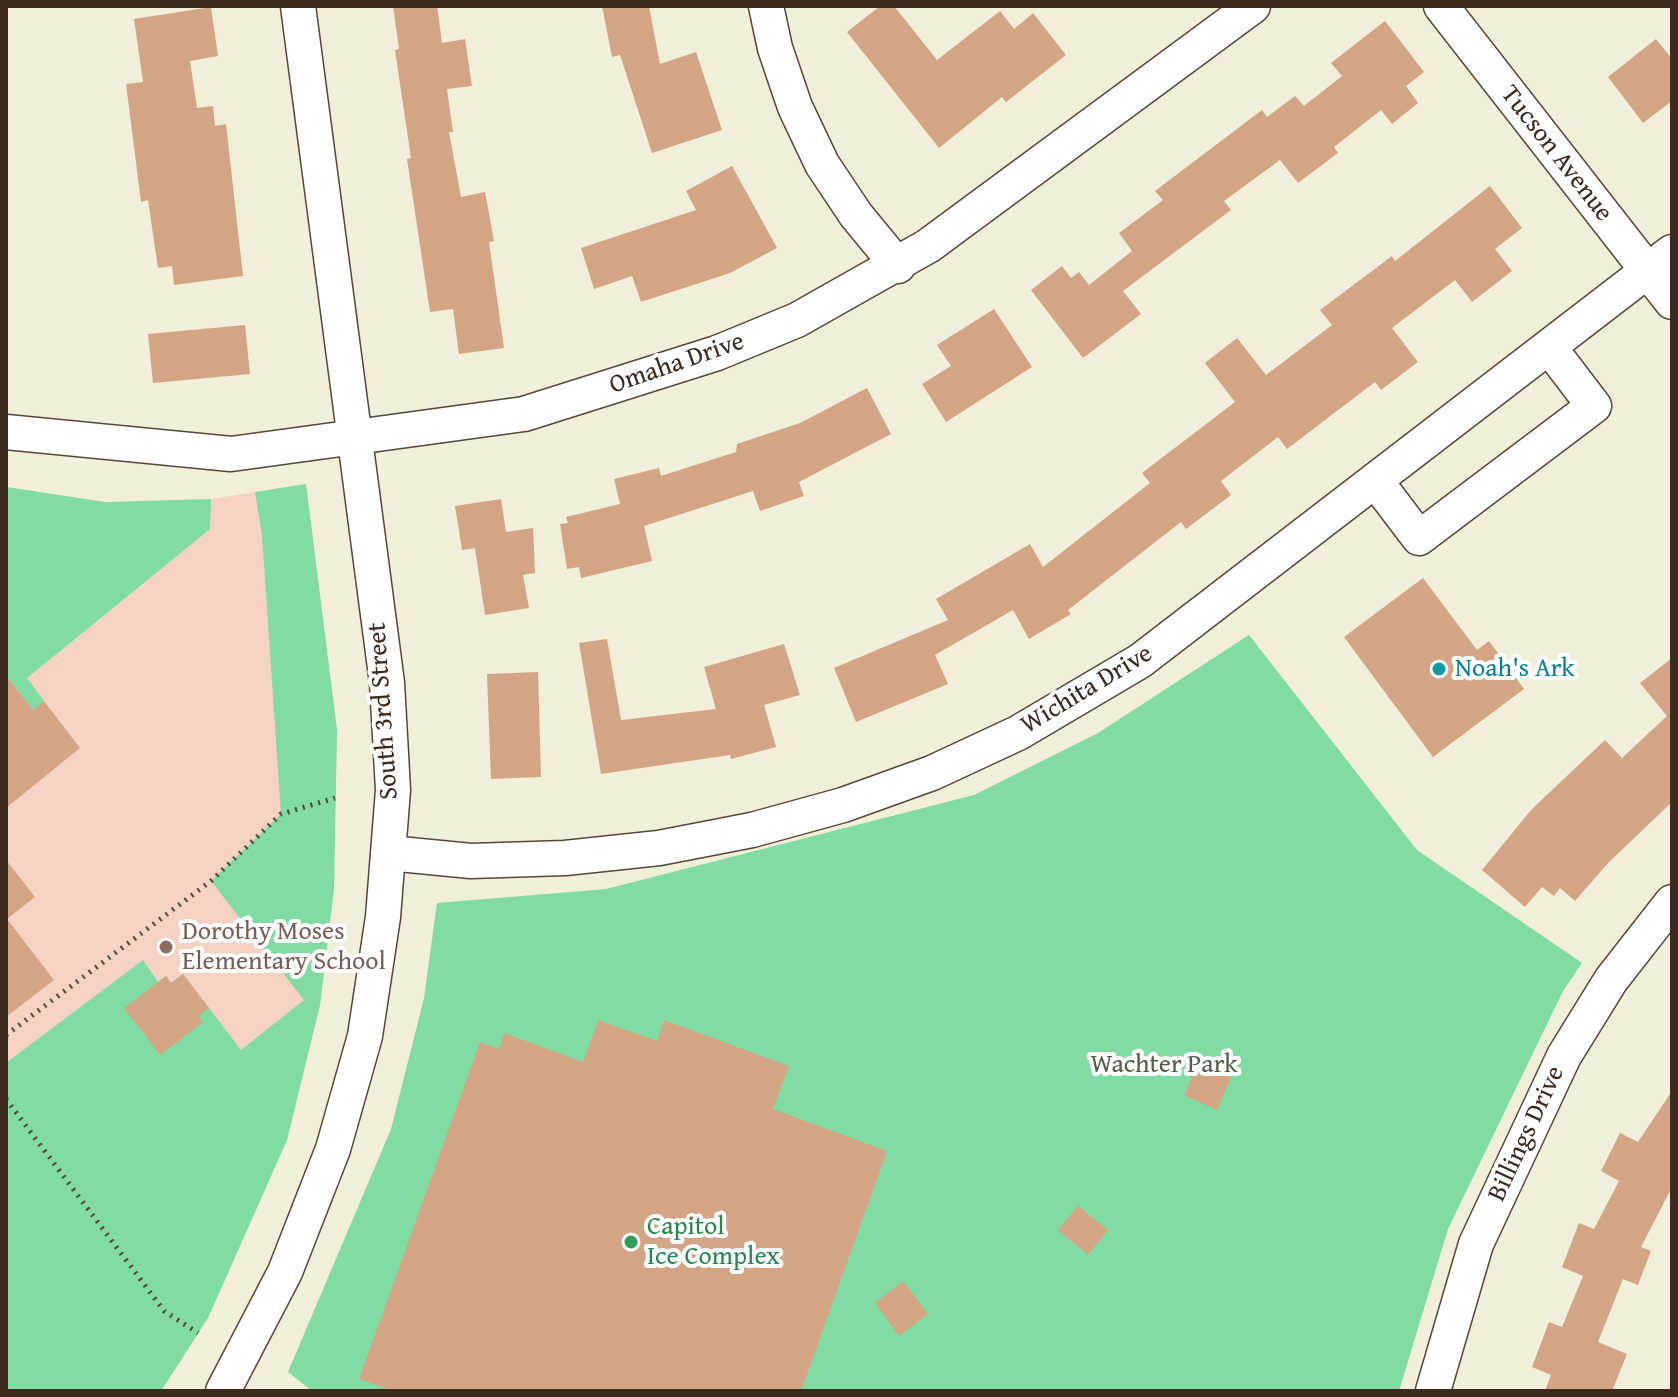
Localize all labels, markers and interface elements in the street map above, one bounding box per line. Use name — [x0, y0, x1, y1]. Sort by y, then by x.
street label: Tucson Avenue — [1493, 80, 1619, 228]
street label: Omaha Drive — [606, 326, 748, 402]
street label: South 3rd Street — [362, 621, 406, 801]
street label: Wichita Drive — [1016, 639, 1158, 741]
place label: Noah's Ark — [1455, 653, 1575, 685]
marker: Noah's Ark — [1430, 660, 1448, 678]
place label: Dorothy Moses Elementary School — [182, 916, 386, 978]
marker: Dorothy Moses Elementary School — [157, 938, 175, 956]
park label: Wachter Park — [1090, 1049, 1238, 1081]
street label: Billings Drive — [1482, 1061, 1572, 1207]
place label: Capitol Ice Complex — [647, 1211, 779, 1272]
marker: Capitol Ice Complex — [622, 1233, 640, 1251]

